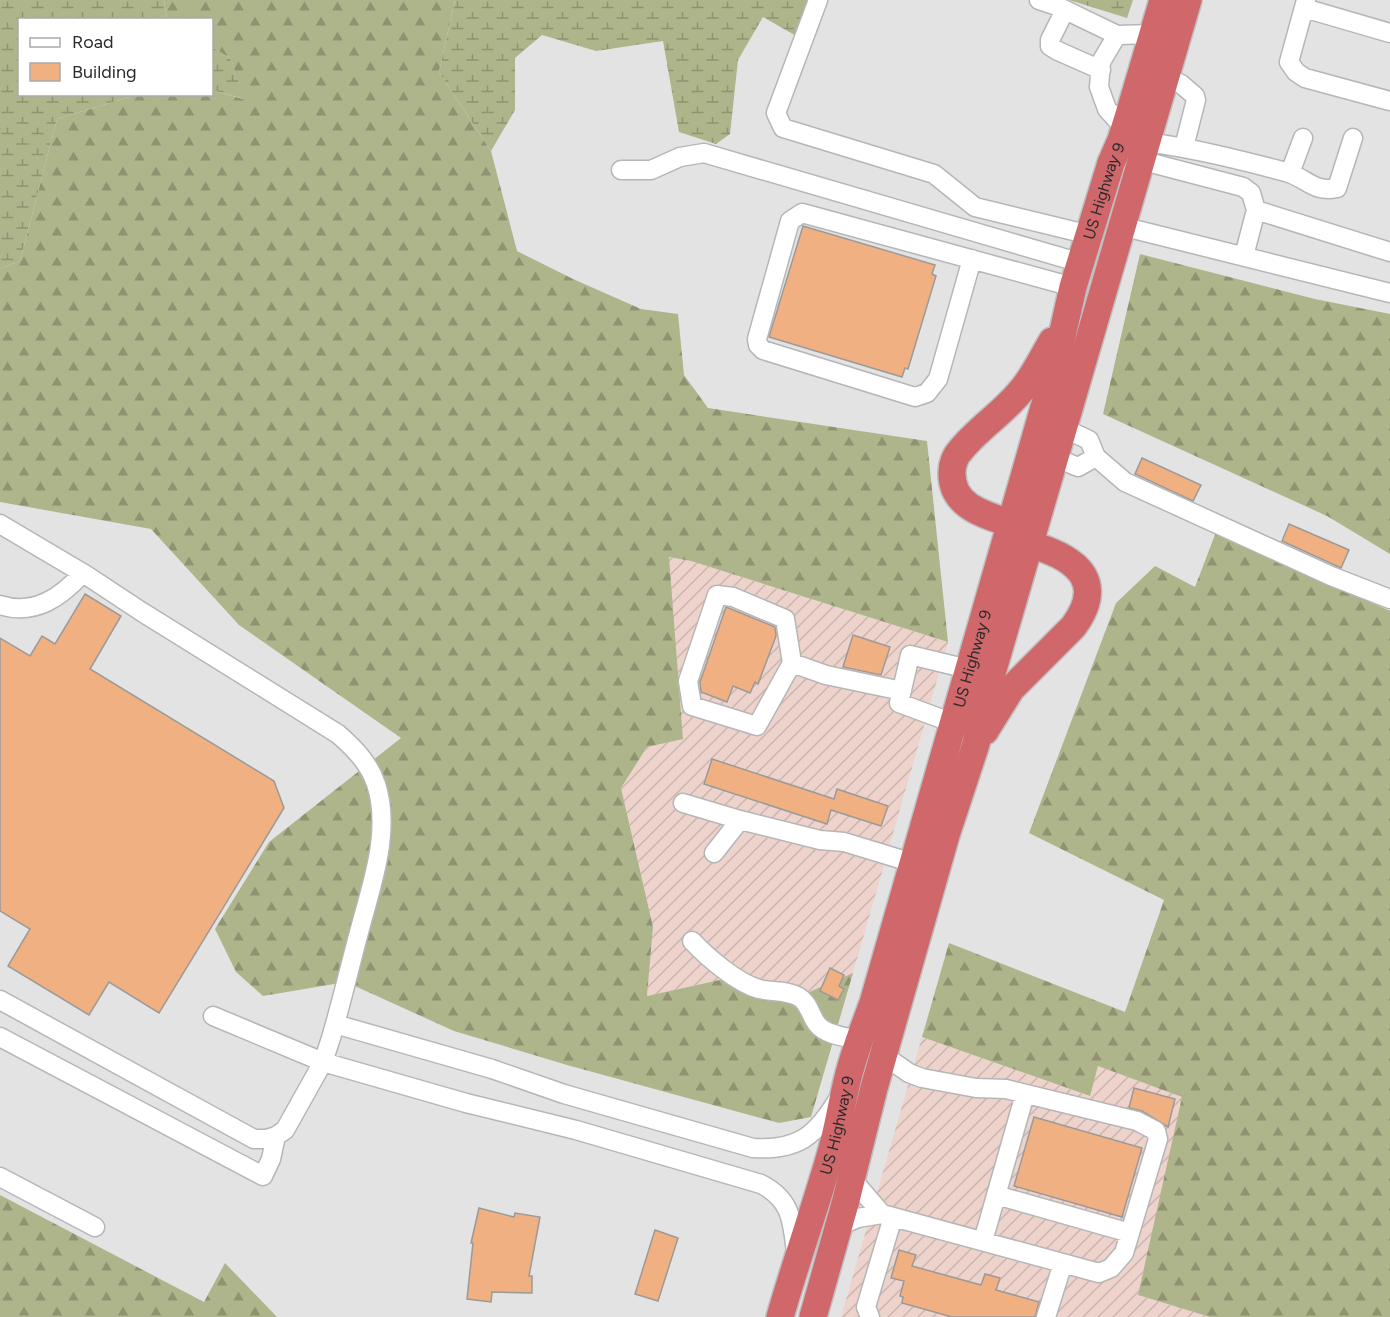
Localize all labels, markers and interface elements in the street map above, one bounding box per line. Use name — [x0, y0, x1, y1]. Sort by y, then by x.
legend — [18, 18, 213, 96]
text: Road — [72, 31, 113, 53]
text: Building — [72, 61, 137, 83]
street label: US Highway 9 — [1079, 140, 1128, 242]
street label: US Highway 9 — [949, 608, 995, 710]
street label: US Highway 9 — [816, 1074, 857, 1177]

